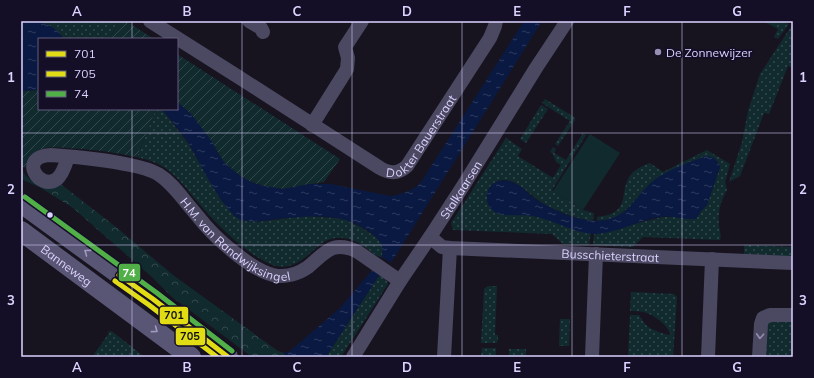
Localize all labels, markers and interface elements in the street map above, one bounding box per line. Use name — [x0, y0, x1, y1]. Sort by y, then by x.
text: A — [72, 3, 82, 19]
text: B — [183, 3, 192, 19]
text: C — [293, 3, 302, 19]
text: D — [402, 3, 412, 19]
text: E — [513, 3, 521, 19]
text: F — [623, 3, 631, 19]
text: G — [732, 3, 742, 19]
legend — [38, 38, 178, 110]
place label: De Zonnewijzer — [666, 45, 753, 60]
text: 701 — [74, 46, 96, 61]
marker: De Zonnewijzer — [653, 47, 663, 57]
text: 705 — [74, 66, 96, 81]
text: 1 — [7, 69, 15, 85]
text: 1 — [799, 69, 807, 85]
text: 74 — [74, 86, 88, 101]
street label: Dokter Bauerstraat — [385, 92, 459, 180]
street label: Stalkaarsen — [436, 158, 484, 221]
text: 2 — [7, 181, 15, 197]
text: 2 — [799, 181, 807, 197]
street label: H.M. van Randwijksingel — [177, 194, 291, 284]
unlabelled marker — [45, 210, 55, 220]
street label: Banneweg — [38, 241, 95, 289]
street label: Busschieterstraat — [561, 245, 659, 265]
one-way arrow — [84, 249, 91, 257]
line badge: 74 — [118, 263, 141, 282]
text: 74 — [122, 266, 136, 280]
text: 3 — [7, 292, 15, 308]
text: 3 — [799, 292, 807, 308]
line badge: 701 — [159, 306, 189, 325]
text: 701 — [164, 308, 184, 322]
one-way arrow — [150, 325, 157, 332]
line badge: 705 — [175, 327, 206, 346]
text: 705 — [180, 329, 200, 343]
one-way arrow — [756, 333, 764, 339]
text: A — [72, 359, 82, 375]
text: B — [183, 359, 192, 375]
text: C — [293, 359, 302, 375]
text: D — [402, 359, 412, 375]
text: E — [513, 359, 521, 375]
text: F — [623, 359, 631, 375]
text: G — [732, 359, 742, 375]

